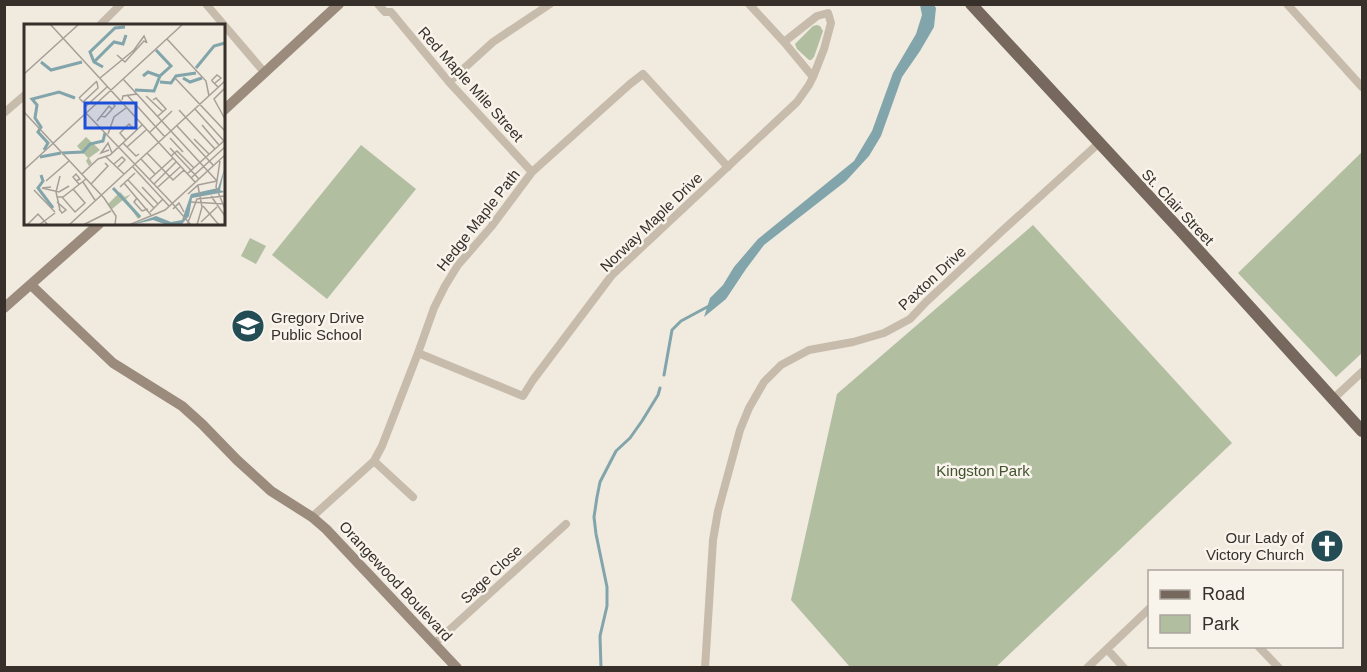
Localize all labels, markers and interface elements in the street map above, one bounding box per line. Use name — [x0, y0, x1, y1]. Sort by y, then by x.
street label: Red Maple Mile Street — [415, 23, 528, 145]
inset map — [24, 24, 225, 225]
street label: Hedge Maple Path — [433, 166, 523, 274]
street label: St. Clair Street — [1139, 166, 1218, 249]
street label: Norway Maple Drive — [597, 169, 705, 275]
street label: Paxton Drive — [895, 243, 969, 313]
school or university icon: Gregory Drive Public School — [230, 308, 266, 344]
place label: Gregory Drive Public School — [271, 309, 364, 343]
park label: Kingston Park — [936, 462, 1030, 479]
street label: Orangewood Boulevard — [336, 518, 456, 644]
church icon: Our Lady of Victory Church — [1309, 528, 1345, 564]
place label: Our Lady of Victory Church — [1206, 529, 1305, 563]
street label: Sage Close — [457, 541, 525, 607]
legend — [1148, 570, 1343, 648]
text: Road — [1202, 584, 1245, 604]
text: Park — [1202, 614, 1240, 634]

